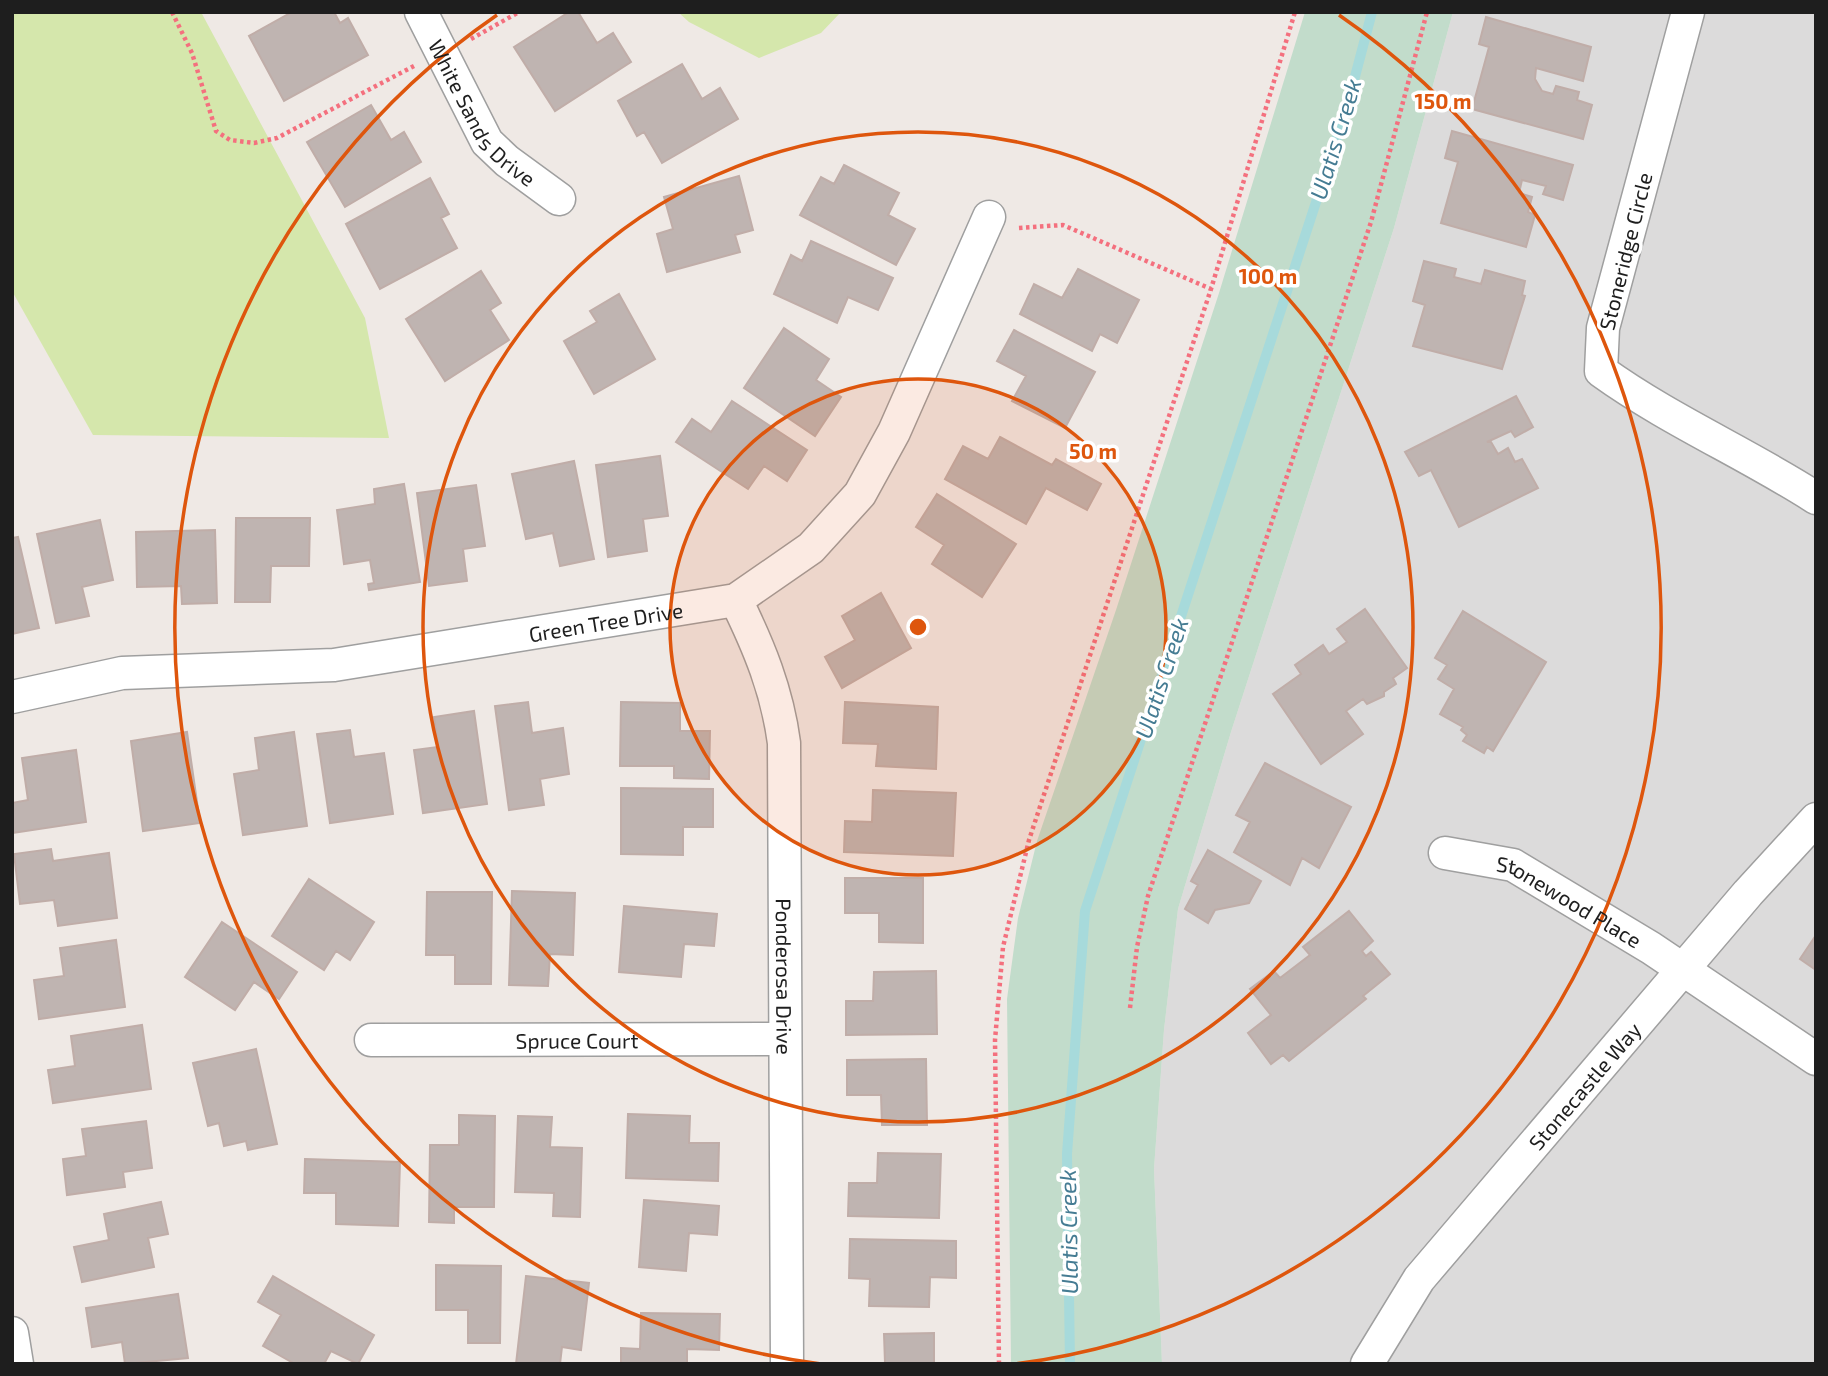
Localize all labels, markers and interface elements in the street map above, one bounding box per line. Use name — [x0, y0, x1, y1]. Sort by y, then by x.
street label: White Sands Drive — [424, 35, 541, 190]
water label: Ulatis Creek — [1303, 75, 1367, 203]
text: 150 m — [1415, 88, 1471, 113]
street label: Stoneridge Circle — [1593, 170, 1657, 332]
text: 100 m — [1239, 263, 1297, 288]
text: 50 m — [1069, 438, 1117, 463]
street label: Green Tree Drive — [527, 596, 685, 646]
water label: Ulatis Creek — [1128, 614, 1194, 742]
centre of rings — [906, 615, 930, 639]
street label: Stonewood Place — [1495, 850, 1646, 952]
street label: Ponderosa Drive — [772, 898, 798, 1055]
street label: Stonecastle Way — [1523, 1016, 1645, 1154]
street label: Spruce Court — [516, 1027, 638, 1052]
water label: Ulatis Creek — [1053, 1169, 1083, 1295]

